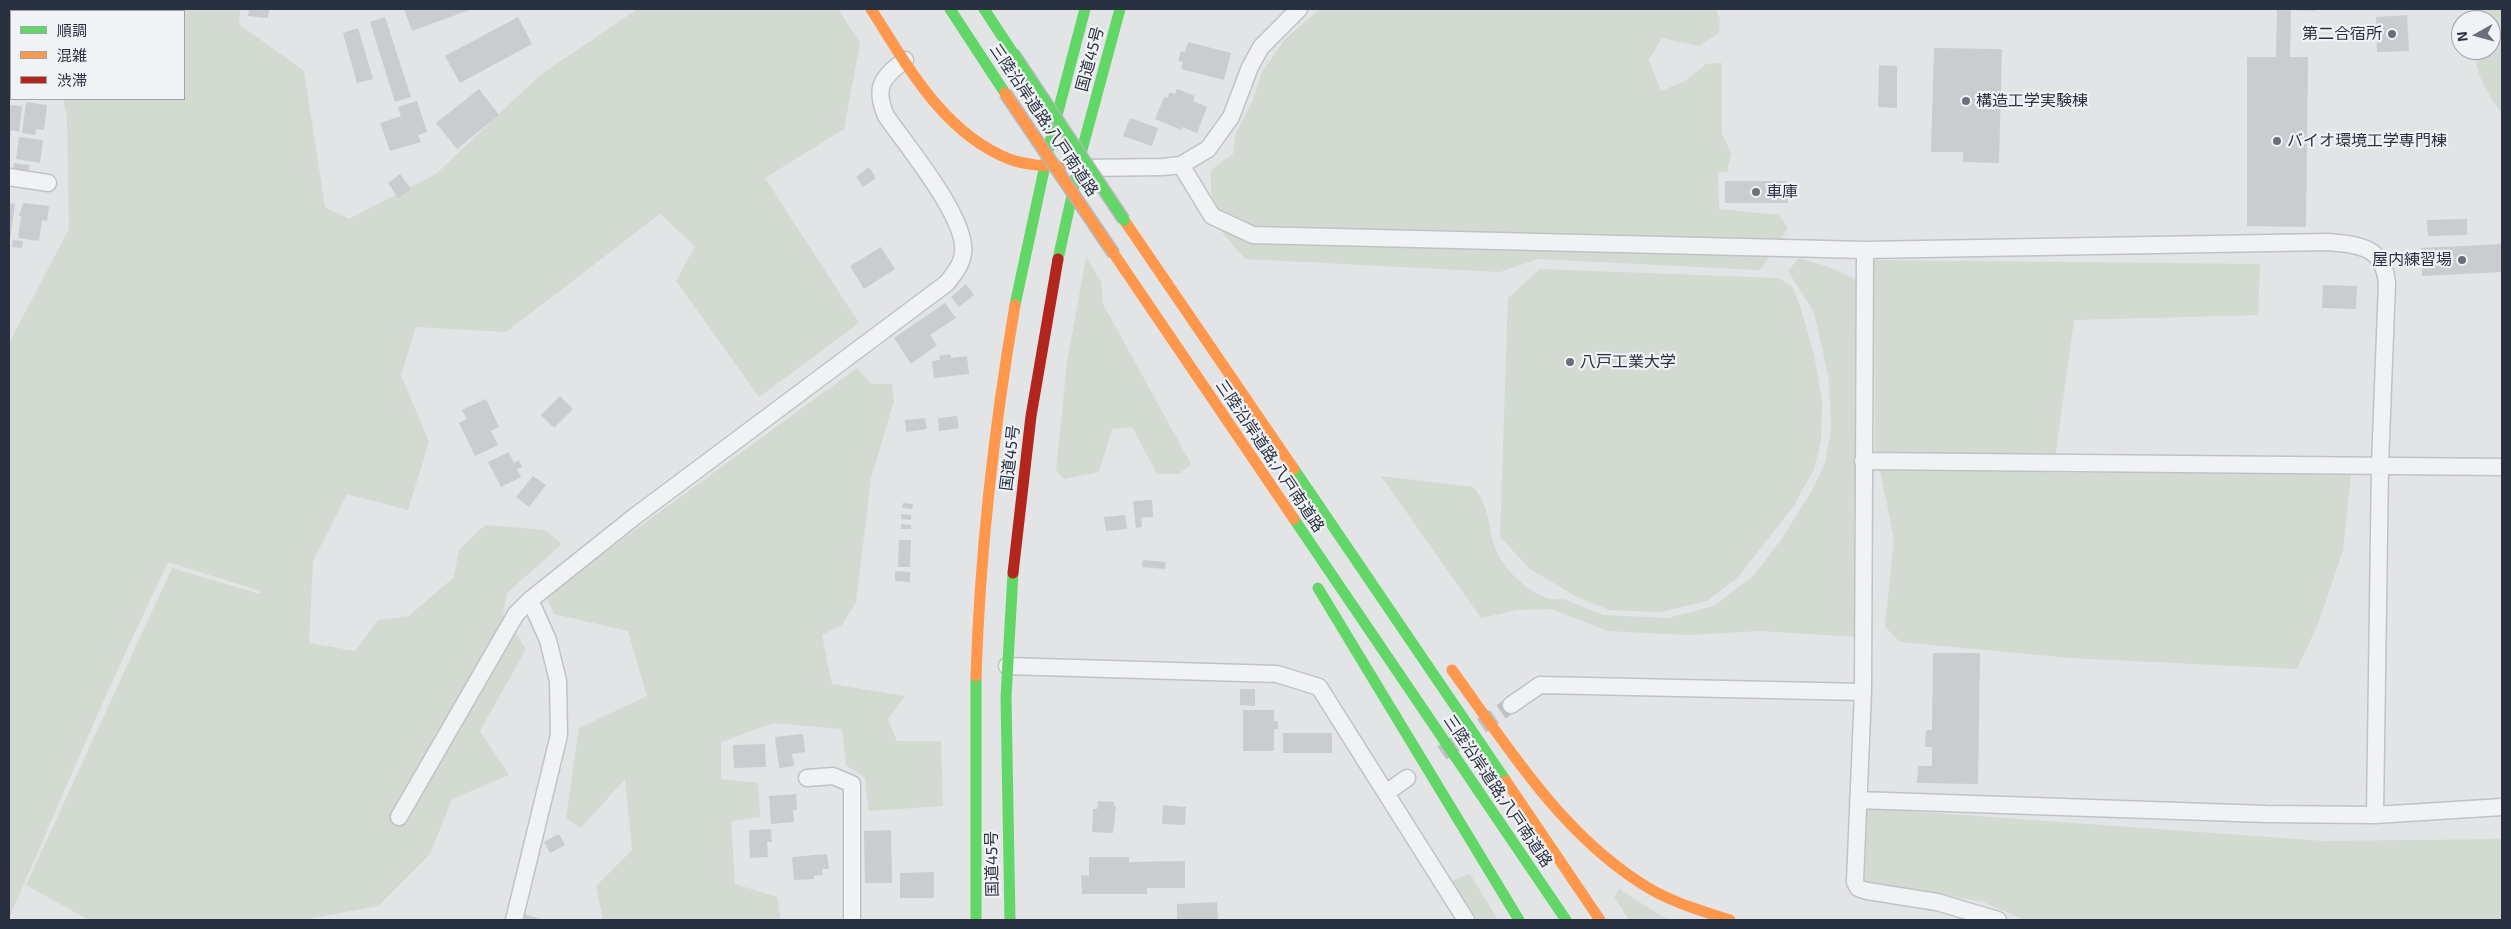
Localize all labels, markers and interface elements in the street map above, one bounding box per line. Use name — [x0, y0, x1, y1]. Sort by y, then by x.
legend — [10, 10, 185, 100]
north arrow — [2451, 10, 2501, 60]
text: 順調 — [57, 21, 87, 39]
street label: 国道45号 — [1072, 24, 1108, 94]
place label: 第二合宿所 — [2302, 24, 2382, 44]
marker: 第二合宿所 — [2386, 28, 2398, 40]
text: N — [2453, 31, 2471, 43]
street label: 三陸沿岸道路;八戸南道路 — [986, 40, 1102, 200]
text: 混雑 — [57, 46, 87, 64]
text: 渋滞 — [57, 71, 87, 89]
place label: 構造工学実験棟 — [1976, 91, 2088, 111]
marker: 構造工学実験棟 — [1960, 95, 1972, 107]
place label: バイオ環境工学専門棟 — [2287, 131, 2447, 151]
marker: バイオ環境工学専門棟 — [2271, 135, 2283, 147]
place label: 車庫 — [1766, 182, 1798, 202]
marker: 車庫 — [1750, 186, 1762, 198]
place label: 屋内練習場 — [2372, 250, 2452, 270]
marker: 屋内練習場 — [2456, 254, 2468, 266]
place label: 八戸工業大学 — [1580, 352, 1676, 372]
marker: 八戸工業大学 — [1564, 356, 1576, 368]
street label: 三陸沿岸道路;八戸南道路 — [1212, 376, 1328, 536]
street label: 国道45号 — [996, 424, 1024, 492]
street label: 三陸沿岸道路;八戸南道路 — [1440, 711, 1556, 871]
street label: 国道45号 — [982, 831, 1002, 897]

